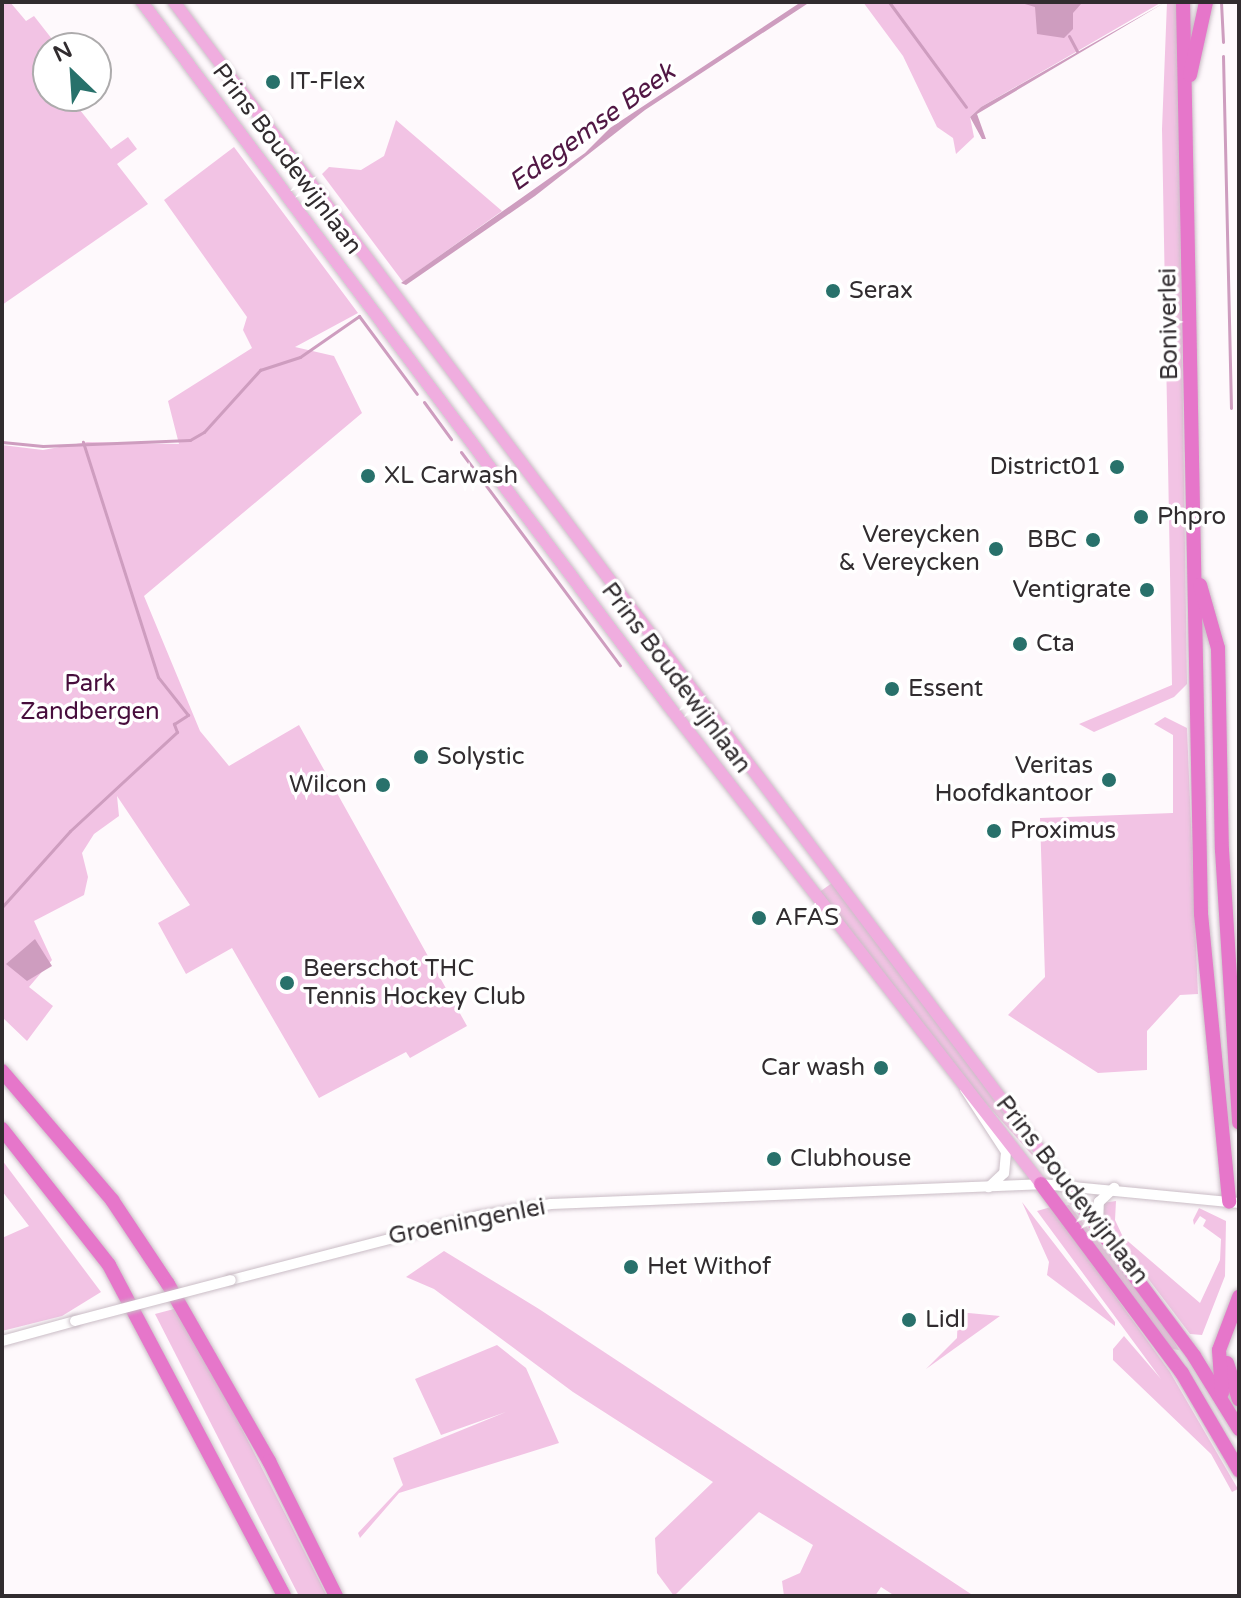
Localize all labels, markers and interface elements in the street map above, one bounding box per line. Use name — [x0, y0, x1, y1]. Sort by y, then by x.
north arrow — [32, 32, 112, 112]
text: N — [49, 37, 76, 68]
water label: Edegemse Beek — [503, 56, 681, 198]
street label: Prins Boudewijnlaan — [206, 58, 368, 260]
place label: IT-Flex — [289, 68, 366, 96]
marker: IT-Flex — [264, 73, 282, 91]
street label: Boniverlei — [1154, 267, 1184, 381]
place label: Serax — [849, 277, 913, 305]
marker: Serax — [824, 282, 842, 300]
place label: District01 — [989, 453, 1101, 481]
marker: District01 — [1108, 458, 1126, 476]
place label: XL Carwash — [384, 462, 518, 490]
marker: XL Carwash — [359, 467, 377, 485]
place label: Phpro — [1157, 503, 1226, 531]
marker: Phpro — [1132, 508, 1150, 526]
place label: Vereycken & Vereycken — [838, 521, 980, 577]
place label: BBC — [1027, 526, 1077, 554]
marker: BBC — [1084, 531, 1102, 549]
marker: Vereycken & Vereycken — [987, 540, 1005, 558]
place label: Ventigrate — [1012, 576, 1131, 604]
street label: Prins Boudewijnlaan — [595, 577, 757, 779]
marker: Ventigrate — [1138, 581, 1156, 599]
place label: Cta — [1036, 630, 1075, 658]
marker: Cta — [1011, 635, 1029, 653]
park label: Park Zandbergen — [20, 670, 160, 726]
place label: Essent — [908, 675, 983, 703]
marker: Essent — [883, 680, 901, 698]
place label: Solystic — [437, 743, 525, 771]
marker: Solystic — [412, 748, 430, 766]
place label: Veritas Hoofdkantoor — [935, 752, 1093, 808]
place label: Wilcon — [289, 771, 367, 799]
marker: Veritas Hoofdkantoor — [1100, 771, 1118, 789]
marker: Wilcon — [374, 776, 392, 794]
place label: Proximus — [1010, 817, 1116, 845]
marker: Proximus — [985, 822, 1003, 840]
place label: AFAS — [775, 904, 839, 932]
marker: AFAS — [750, 909, 768, 927]
place label: Beerschot THC Tennis Hockey Club — [303, 955, 526, 1011]
marker: Beerschot THC Tennis Hockey Club — [278, 974, 296, 992]
place label: Car wash — [761, 1054, 865, 1082]
marker: Car wash — [872, 1059, 890, 1077]
street label: Prins Boudewijnlaan — [990, 1090, 1154, 1290]
place label: Clubhouse — [790, 1145, 911, 1173]
marker: Clubhouse — [765, 1150, 783, 1168]
street label: Groeningenlei — [386, 1193, 548, 1251]
place label: Het Withof — [647, 1253, 771, 1281]
marker: Het Withof — [622, 1258, 640, 1276]
place label: Lidl — [925, 1306, 966, 1334]
marker: Lidl — [900, 1311, 918, 1329]

